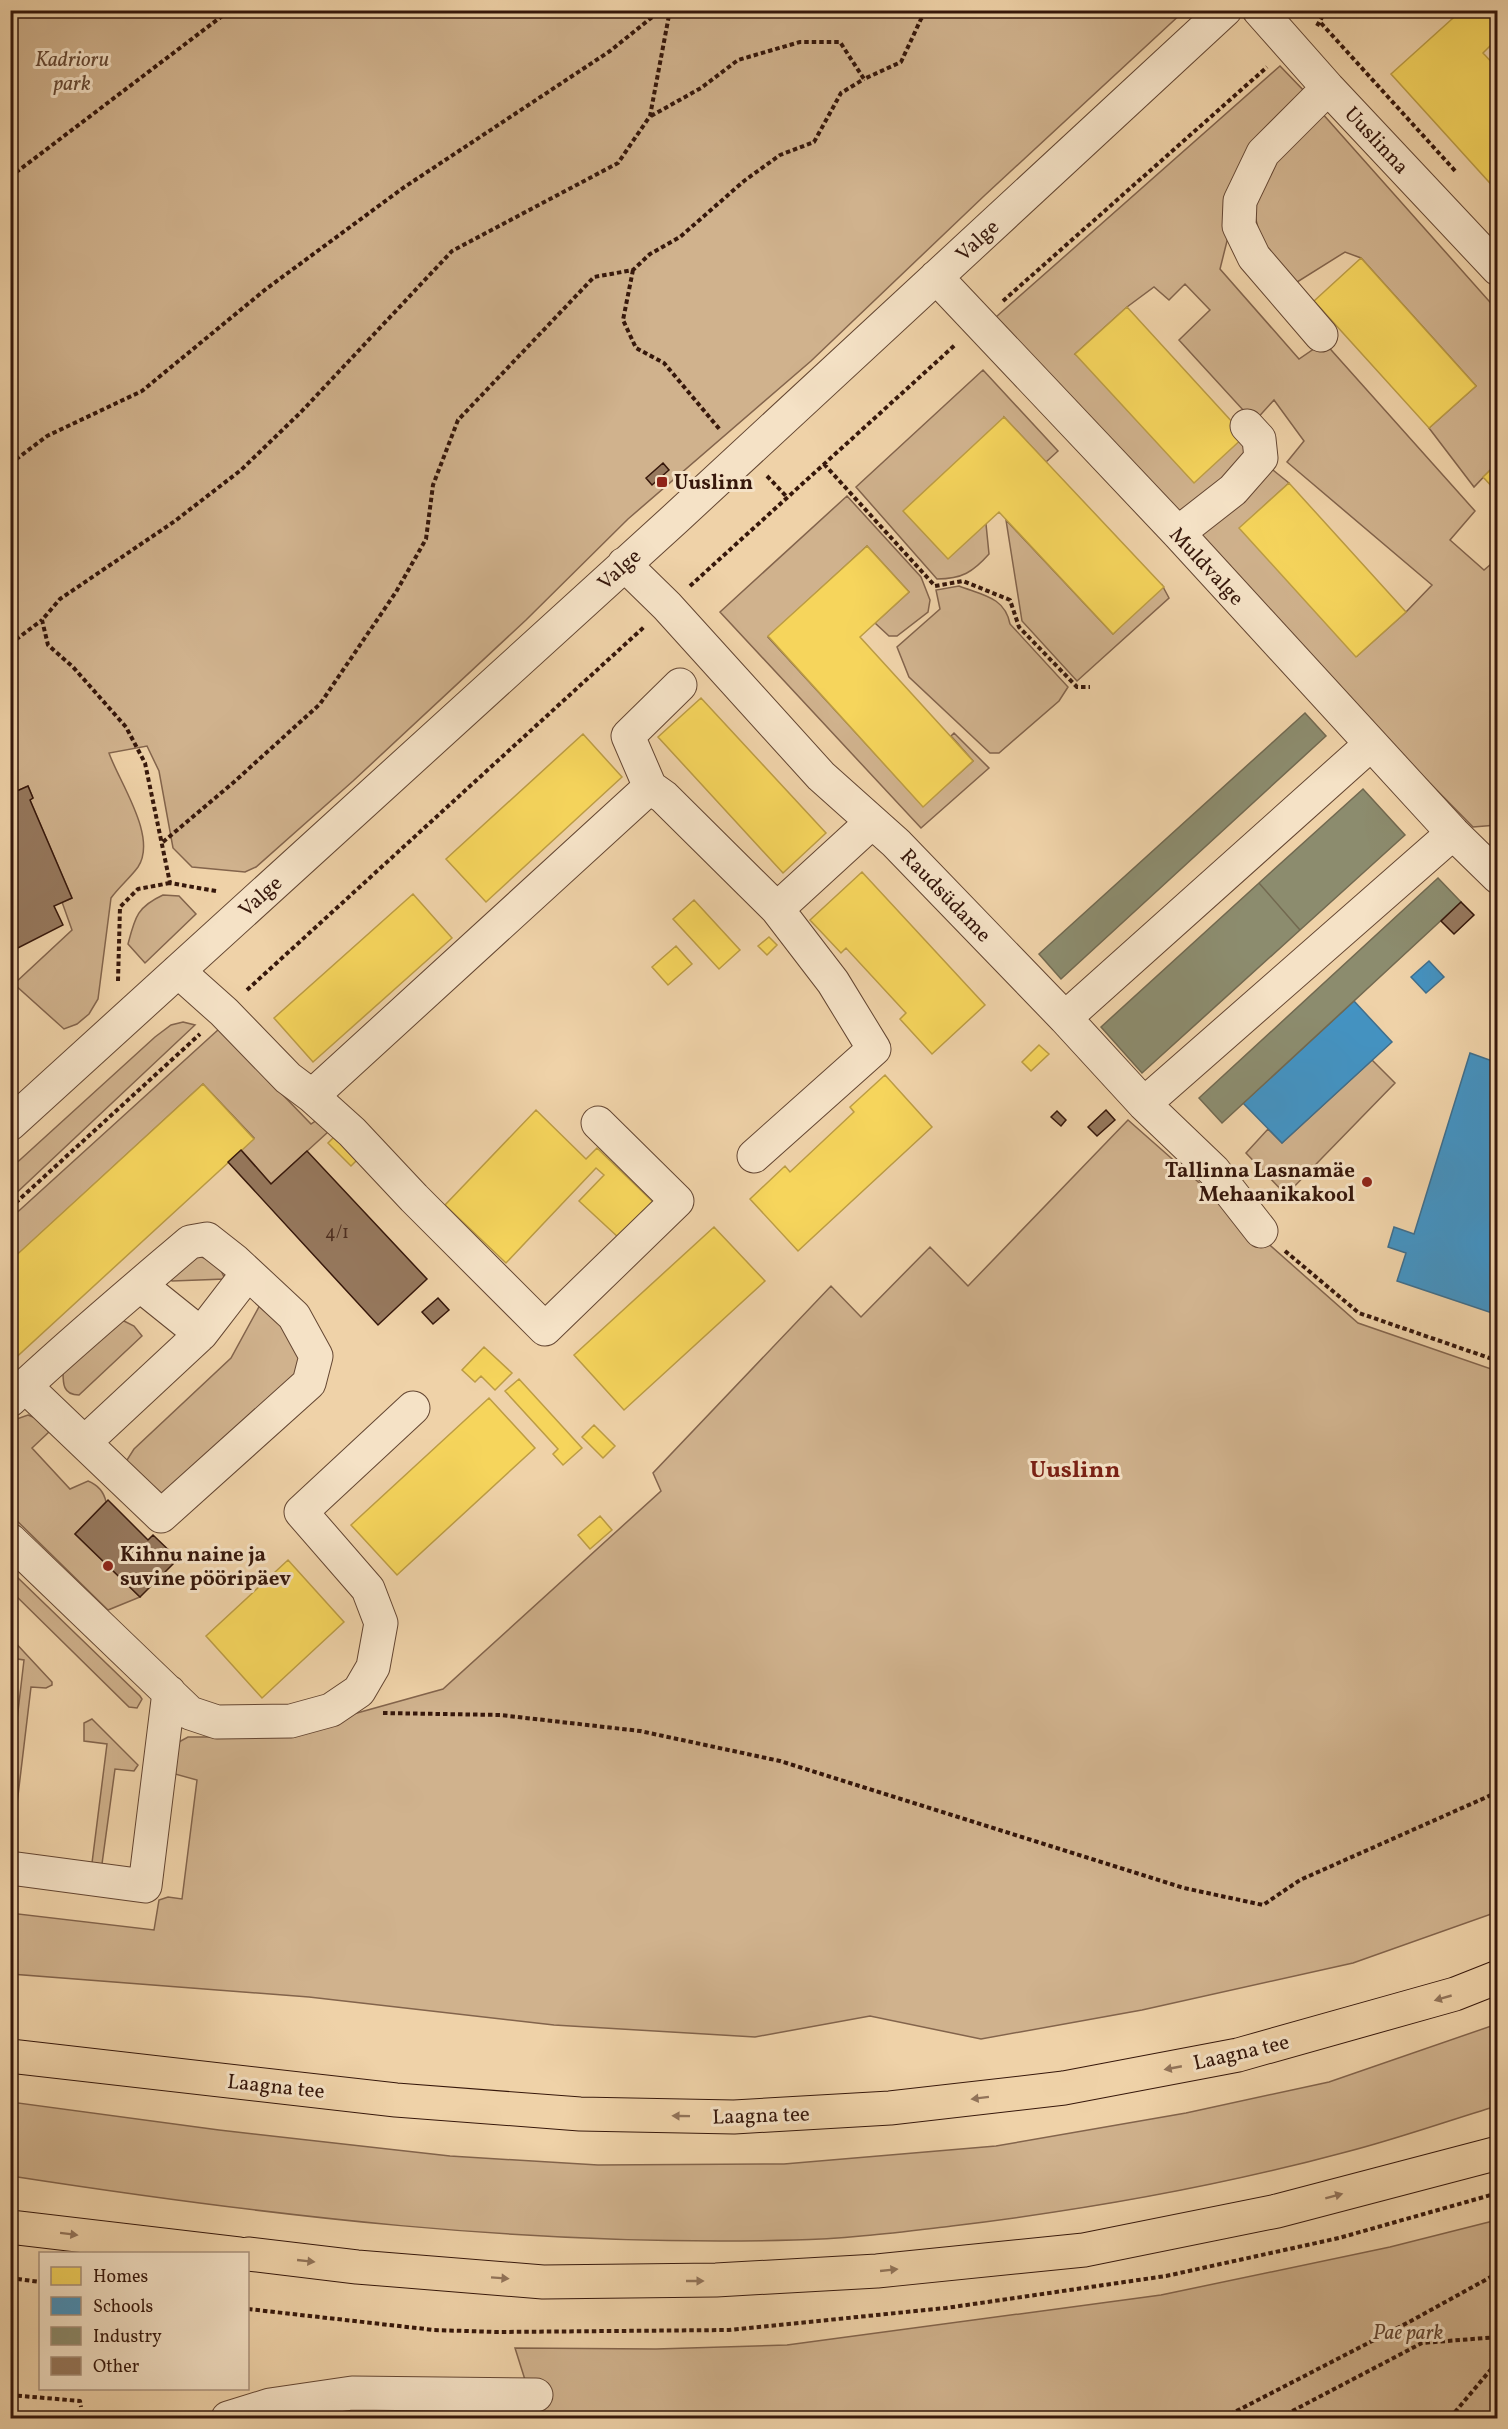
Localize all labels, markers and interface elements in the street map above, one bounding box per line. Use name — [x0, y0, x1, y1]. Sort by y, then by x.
park label: Kadrioru park — [35, 46, 109, 99]
street label: Uuslinna — [1337, 101, 1415, 181]
street label: Valge — [950, 213, 1006, 269]
place label: Uuslinn — [674, 469, 753, 498]
marker: Uuslinn — [655, 475, 669, 489]
street label: Muldvalge — [1162, 521, 1250, 613]
street label: Valge — [592, 543, 648, 598]
street label: Raudsüdame — [893, 843, 997, 949]
street label: Valge — [233, 870, 289, 925]
place label: Tallinna Lasnamäe Mehaanikakool — [1165, 1157, 1355, 1210]
marker: Tallinna Lasnamäe Mehaanikakool — [1360, 1175, 1374, 1189]
house number: 4/1 — [325, 1221, 349, 1246]
district label: Uuslinn — [1030, 1454, 1120, 1488]
place label: Kihnu naine ja suvine pööripäev — [120, 1541, 291, 1594]
marker: Kihnu naine ja suvine pööripäev — [101, 1559, 115, 1573]
one-way arrow — [1434, 1994, 1452, 2003]
street label: Laagna tee — [1190, 2028, 1292, 2079]
one-way arrow — [1163, 2063, 1182, 2072]
street label: Laagna tee — [226, 2068, 326, 2107]
one-way arrow — [971, 2093, 990, 2103]
street label: Laagna tee — [712, 2100, 810, 2133]
one-way arrow — [672, 2112, 691, 2121]
one-way arrow — [1325, 2190, 1343, 2200]
one-way arrow — [59, 2229, 78, 2239]
legend — [39, 2252, 249, 2390]
one-way arrow — [296, 2256, 315, 2266]
text: Homes — [93, 2265, 148, 2290]
one-way arrow — [880, 2265, 899, 2275]
one-way arrow — [490, 2273, 509, 2283]
one-way arrow — [685, 2276, 704, 2286]
text: Schools — [93, 2295, 153, 2320]
park label: Pae park — [1373, 2319, 1444, 2348]
text: Industry — [93, 2325, 162, 2350]
text: Other — [93, 2355, 140, 2380]

